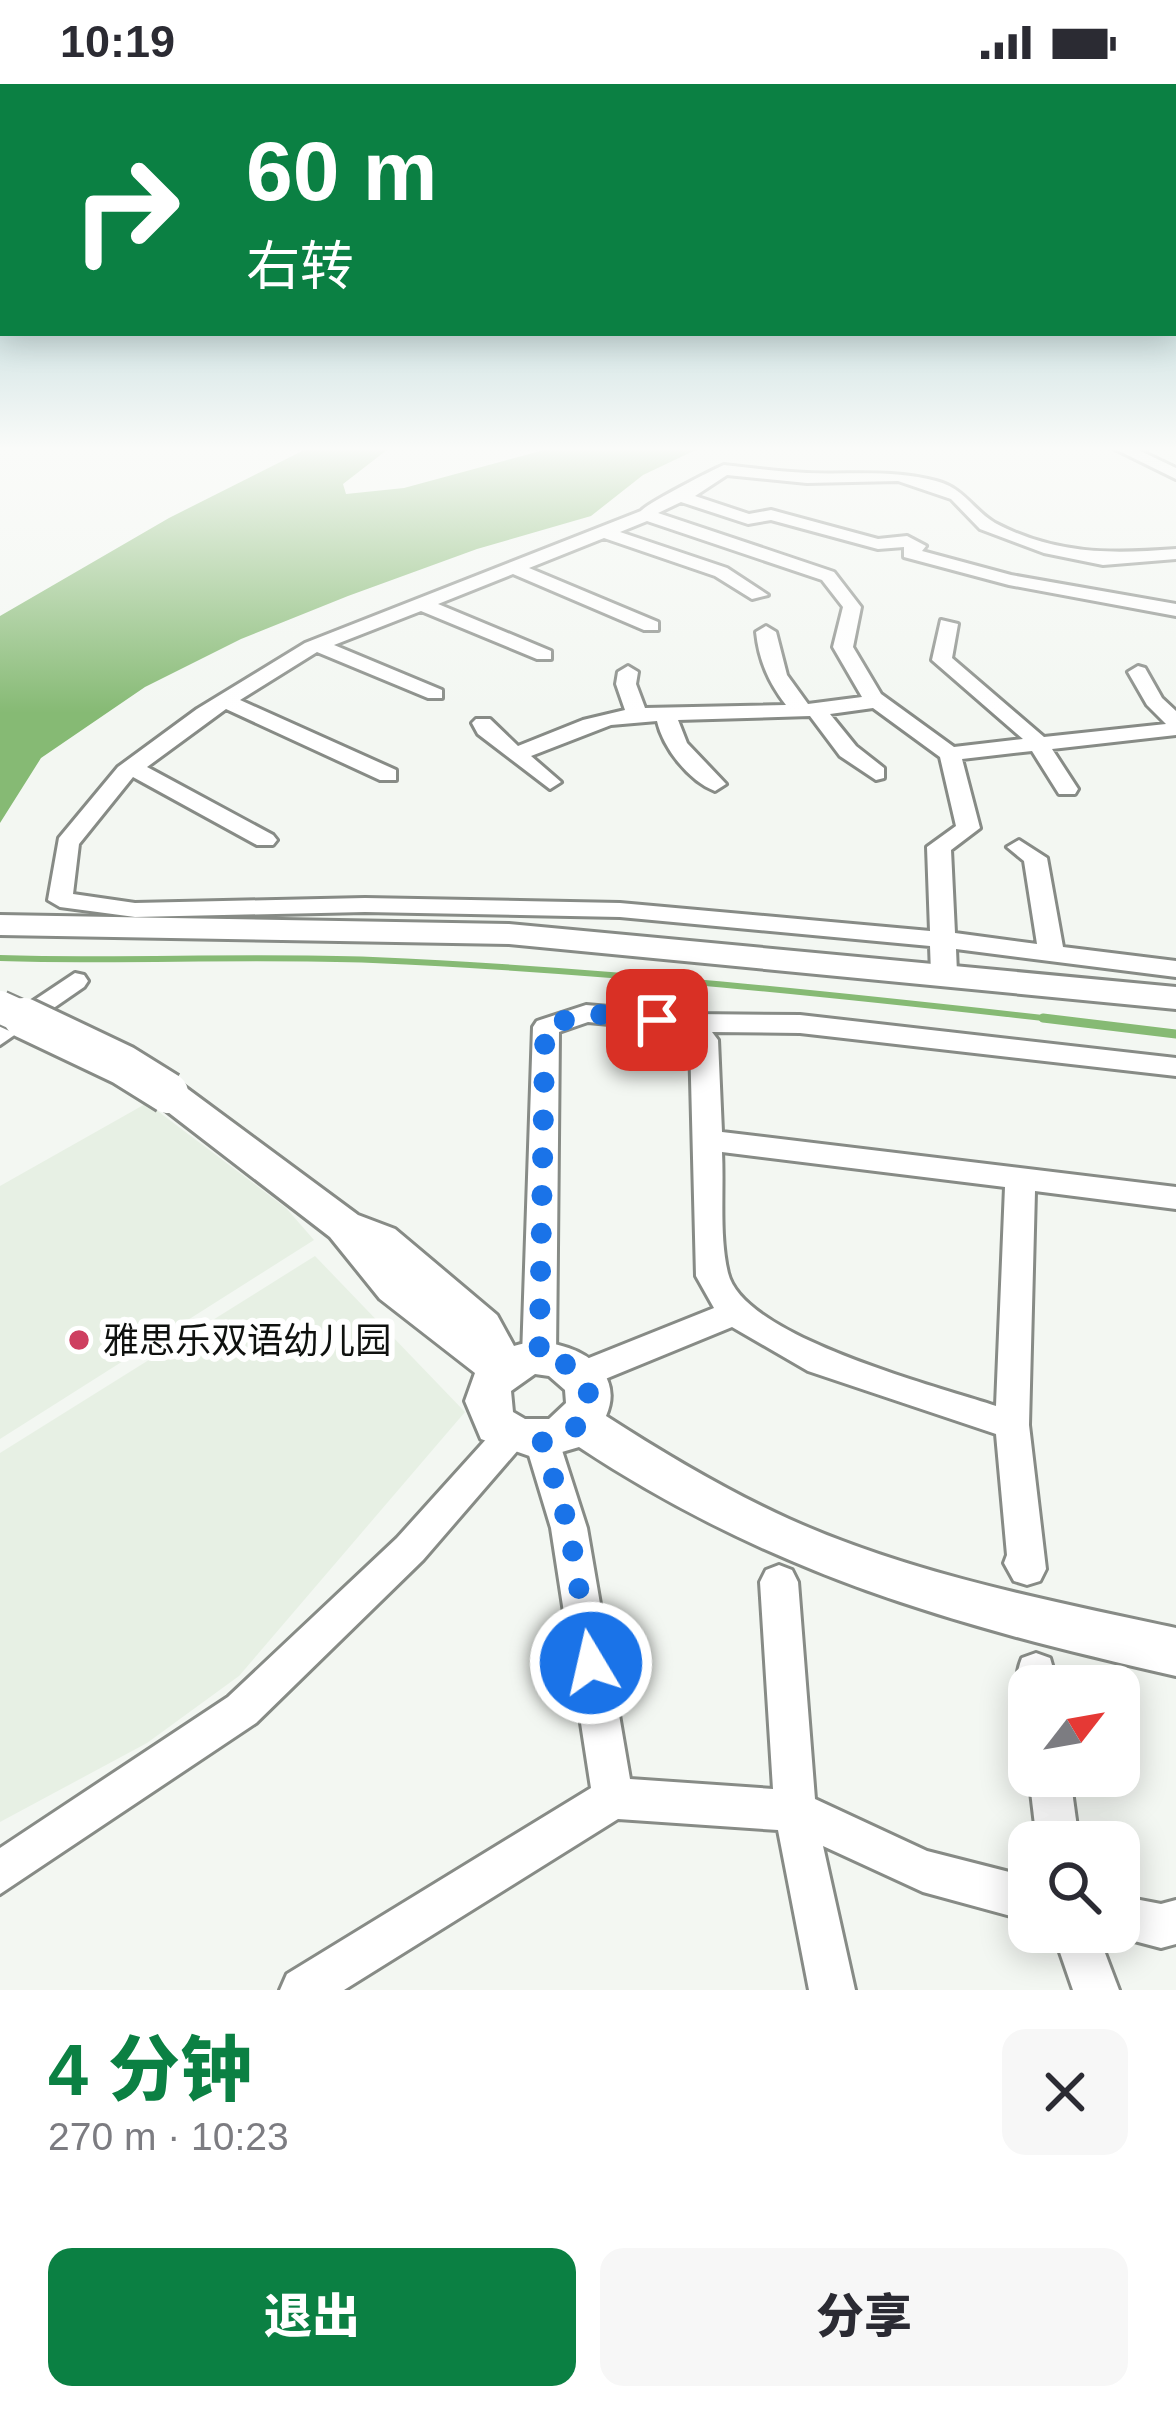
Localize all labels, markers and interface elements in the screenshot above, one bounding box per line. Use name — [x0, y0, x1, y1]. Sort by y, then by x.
text: 10:19 — [60, 16, 175, 67]
text: 60 m — [246, 124, 437, 218]
icon: right — [48, 132, 204, 288]
text: 右转 — [246, 236, 354, 296]
pin — [606, 969, 708, 1071]
icon: arrive — [624, 987, 690, 1053]
place label: 雅思乐双语幼儿园 — [103, 1320, 391, 1361]
marker: 雅思乐双语幼儿园 — [66, 1327, 92, 1353]
position arrow — [528, 1600, 654, 1726]
north arrow — [1008, 1665, 1140, 1797]
map controls — [1008, 1665, 1140, 1953]
button: search — [1008, 1821, 1140, 1953]
button: close — [1002, 2029, 1128, 2155]
text: 4 分钟 — [48, 2030, 252, 2110]
text: 270 m · 10:23 — [48, 2115, 289, 2158]
button: 退出 — [48, 2248, 576, 2386]
button: 分享 — [600, 2248, 1128, 2386]

